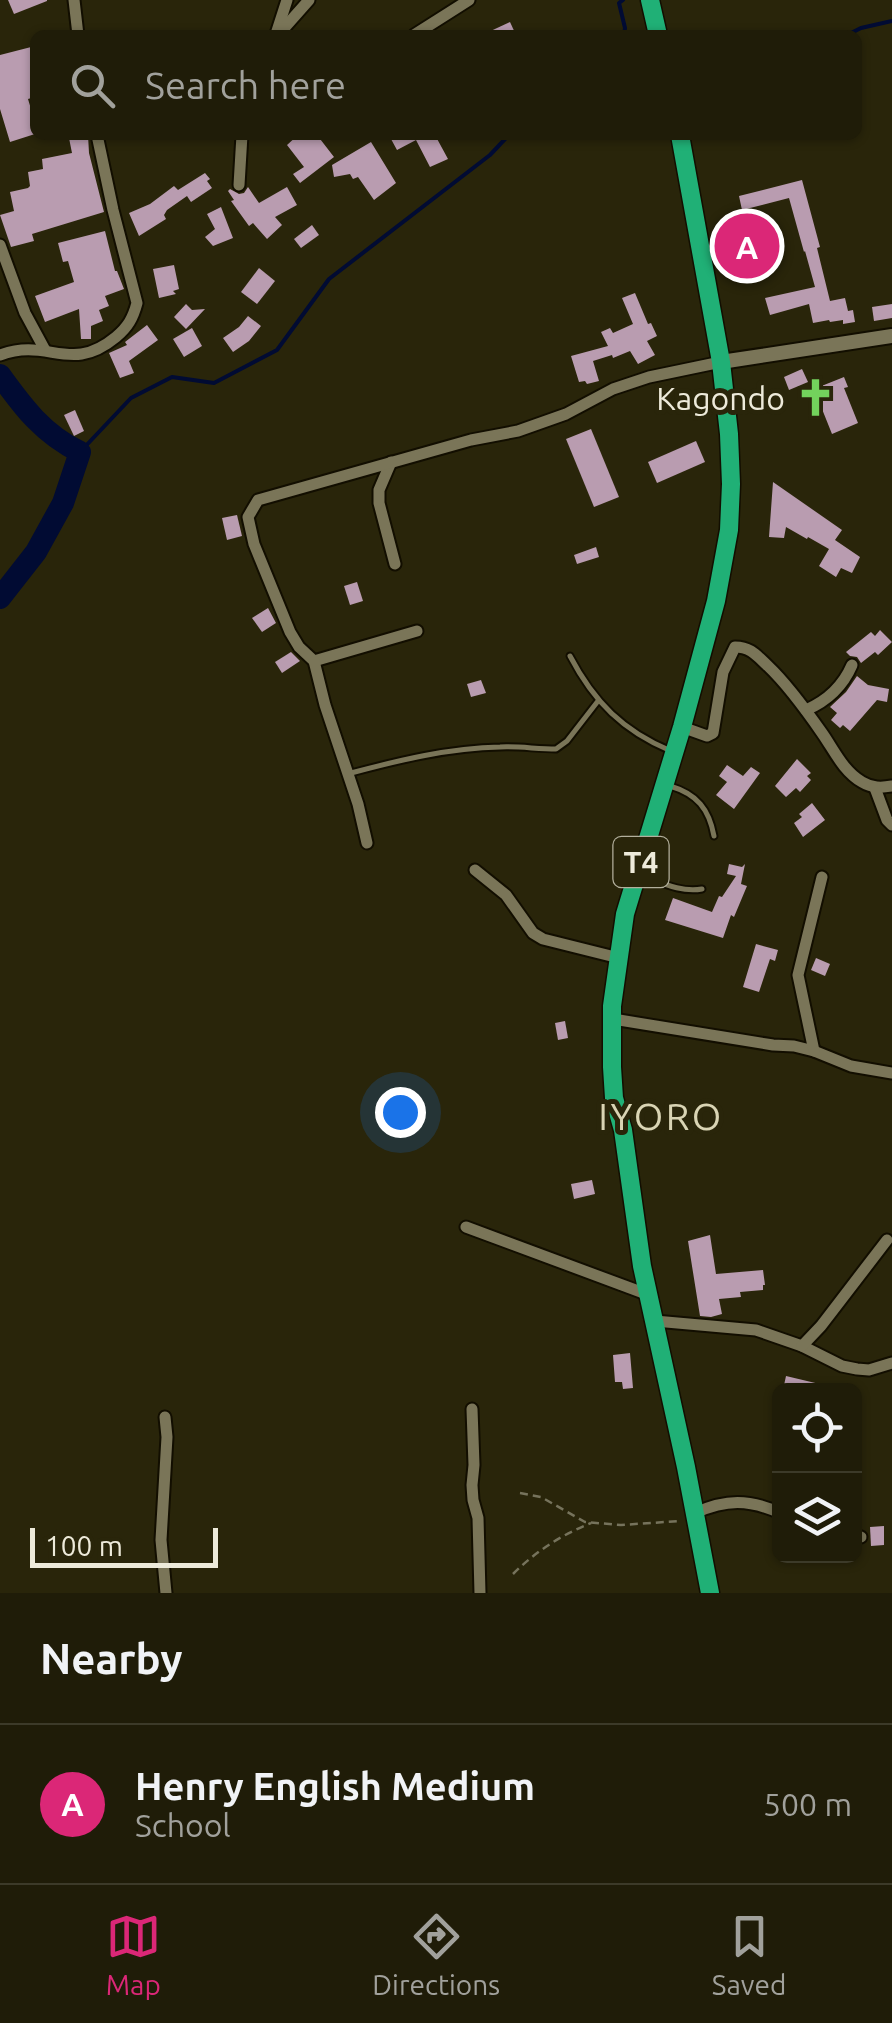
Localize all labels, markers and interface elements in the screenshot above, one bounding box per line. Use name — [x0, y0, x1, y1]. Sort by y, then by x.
search box — [30, 30, 862, 140]
icon: search — [65, 58, 120, 113]
text: Search here — [145, 64, 346, 106]
pin: A — [714, 208, 780, 284]
church icon: Kagondo — [794, 377, 836, 419]
place label: Kagondo — [656, 380, 785, 416]
road number: T4 — [614, 837, 668, 887]
your location — [375, 1087, 426, 1138]
district label: IYORO — [598, 1095, 724, 1137]
map controls — [772, 1383, 862, 1563]
button: locate — [772, 1383, 862, 1473]
button: layers — [772, 1473, 862, 1563]
scale bar — [30, 1523, 218, 1568]
text: 100 m — [45, 1530, 123, 1561]
text: Nearby — [40, 1635, 183, 1682]
text: Henry English Medium — [135, 1765, 535, 1807]
text: A — [61, 1786, 84, 1822]
text: 500 m — [763, 1786, 852, 1822]
text: School — [135, 1807, 231, 1843]
tab: Map — [106, 1909, 161, 2000]
tab: Directions — [372, 1909, 500, 2000]
tab: Saved — [712, 1909, 786, 2000]

